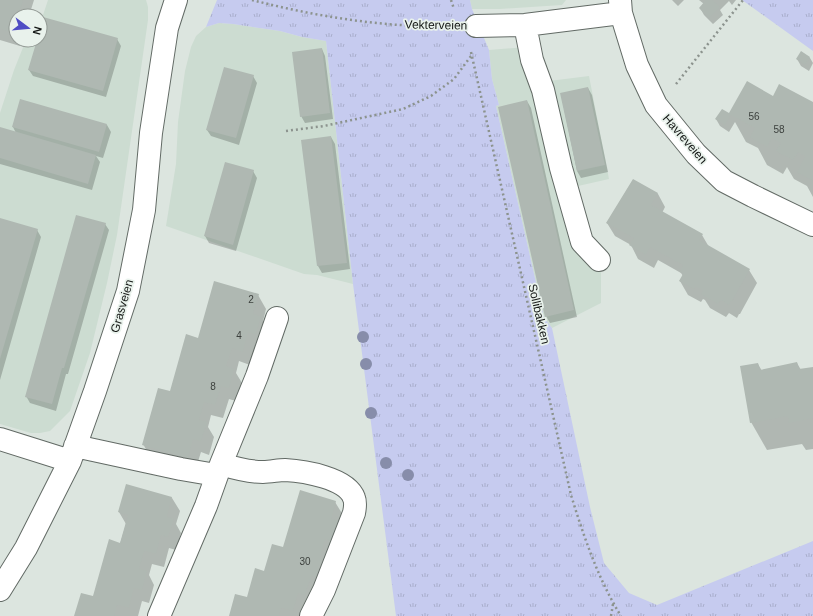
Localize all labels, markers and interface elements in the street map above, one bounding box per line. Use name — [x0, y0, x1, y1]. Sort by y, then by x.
north arrow — [8, 8, 48, 48]
street label: Vekterveien — [405, 17, 467, 33]
text: N — [31, 25, 44, 36]
house number: 56 — [748, 111, 760, 122]
street label: Havreveien — [660, 112, 710, 166]
house number: 58 — [773, 124, 785, 135]
street label: Grasveien — [108, 278, 136, 334]
street label: Sollibakken — [525, 283, 553, 345]
house number: 2 — [248, 294, 254, 305]
house number: 4 — [236, 330, 242, 341]
house number: 8 — [210, 381, 216, 392]
house number: 30 — [299, 556, 311, 567]

